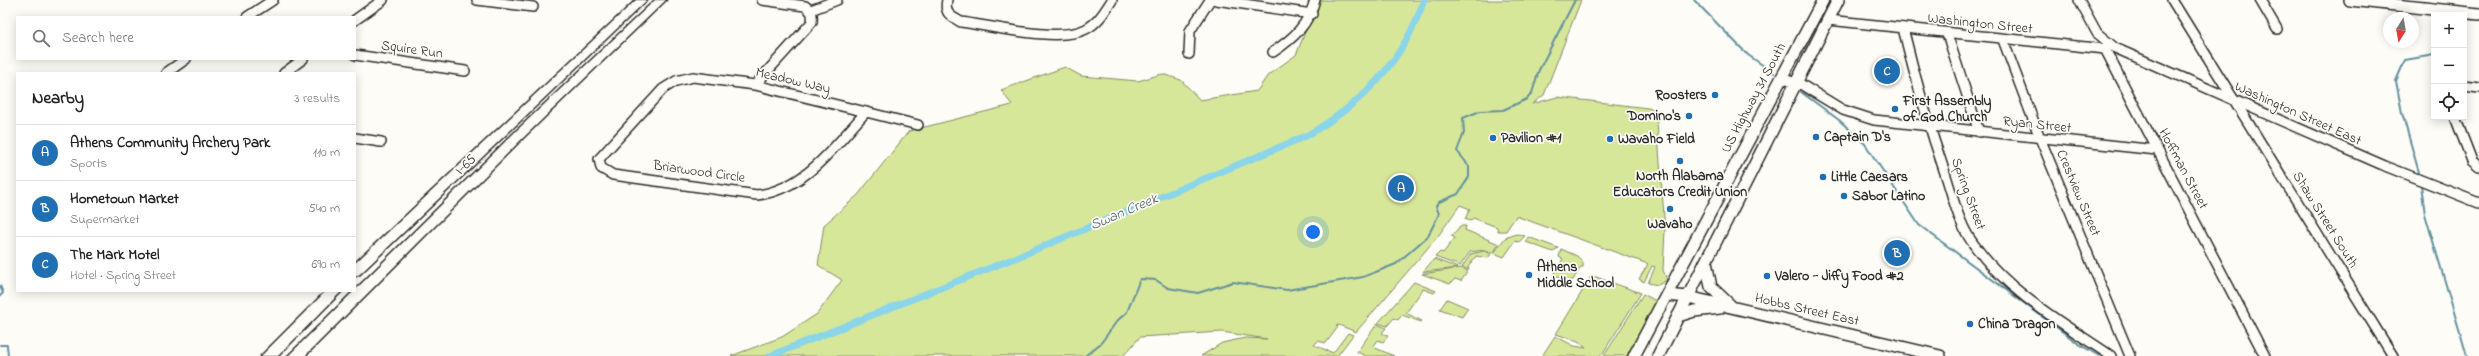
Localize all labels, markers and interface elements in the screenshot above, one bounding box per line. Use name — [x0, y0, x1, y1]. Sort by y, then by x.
street label: Washington Street — [1926, 8, 2034, 41]
north arrow — [2383, 12, 2419, 48]
map controls — [2431, 12, 2467, 120]
button: + — [2431, 12, 2467, 48]
search box — [16, 16, 356, 60]
icon: search — [30, 27, 52, 49]
text: Search here — [62, 27, 134, 49]
street label: Squire Run — [380, 35, 444, 65]
street label: US Highway 31 South — [1716, 39, 1793, 157]
button: − — [2431, 48, 2467, 84]
pin: C — [1874, 56, 1900, 86]
street label: Meadow Way — [753, 62, 833, 101]
street label: Washington Street East — [2231, 77, 2365, 152]
button: locate — [2431, 84, 2467, 120]
place label: Roosters — [1654, 85, 1707, 106]
text: Nearby — [32, 86, 84, 111]
text: 3 results — [294, 89, 340, 108]
marker: Roosters — [1710, 90, 1720, 100]
place label: First Assembly of God Church — [1902, 91, 1992, 128]
marker: First Assembly of God Church — [1890, 104, 1900, 114]
place label: Domino's — [1626, 106, 1681, 127]
marker: Domino's — [1684, 111, 1694, 121]
street label: Ryan Street — [2002, 111, 2073, 140]
street label: Hoffman Street — [2153, 125, 2213, 214]
place label: Captain D's — [1824, 127, 1891, 148]
place label: Pavilion #1 — [1501, 128, 1562, 149]
place label: Wavaho Field — [1618, 129, 1695, 150]
text: Athens Community Archery Park — [70, 132, 270, 154]
marker: Captain D's — [1811, 132, 1821, 142]
marker: Pavilion #1 — [1488, 133, 1498, 143]
marker: Wavaho Field — [1605, 134, 1615, 144]
text: A — [41, 143, 49, 162]
text: 110 m — [313, 143, 340, 162]
street label: Crestview Street — [2050, 146, 2106, 240]
street label: I-65 — [451, 150, 481, 180]
text: Sports — [70, 154, 107, 173]
street label: Briarwood Circle — [651, 155, 747, 189]
street label: Spring Street — [1944, 155, 1991, 234]
marker: North Alabama Educators Credit Union — [1675, 156, 1685, 166]
place label: North Alabama Educators Credit Union — [1613, 166, 1747, 203]
place label: Little Caesars — [1831, 167, 1908, 188]
street label: Shaw Street South — [2287, 168, 2363, 272]
marker: Little Caesars — [1818, 172, 1828, 182]
pin: A — [1388, 173, 1414, 203]
place label: Sabor Latino — [1852, 186, 1925, 207]
water label: Swan Creek — [1087, 187, 1163, 236]
text: Hometown Market — [70, 188, 179, 210]
marker: Sabor Latino — [1839, 191, 1849, 201]
text: B — [41, 199, 49, 218]
text: 540 m — [308, 199, 340, 218]
marker: Wavaho — [1665, 204, 1675, 214]
text: Supermarket — [70, 210, 140, 229]
place label: Wavaho — [1647, 214, 1693, 235]
your location — [1303, 222, 1323, 242]
pin: B — [1884, 238, 1910, 268]
text: The Mark Motel — [70, 244, 160, 266]
text: C — [41, 255, 49, 274]
text: 690 m — [311, 255, 340, 274]
place label: Athens Middle School — [1537, 257, 1615, 294]
text: Hotel · Spring Street — [70, 266, 176, 285]
place label: Valero - Jiffy Food #2 — [1774, 266, 1904, 289]
marker: Athens Middle School — [1524, 270, 1534, 280]
marker: Valero - Jiffy Food #2 — [1762, 271, 1772, 281]
street label: Hobbs Street East — [1753, 288, 1862, 332]
place label: China Dragon — [1978, 314, 2056, 337]
marker: China Dragon — [1965, 319, 1975, 329]

